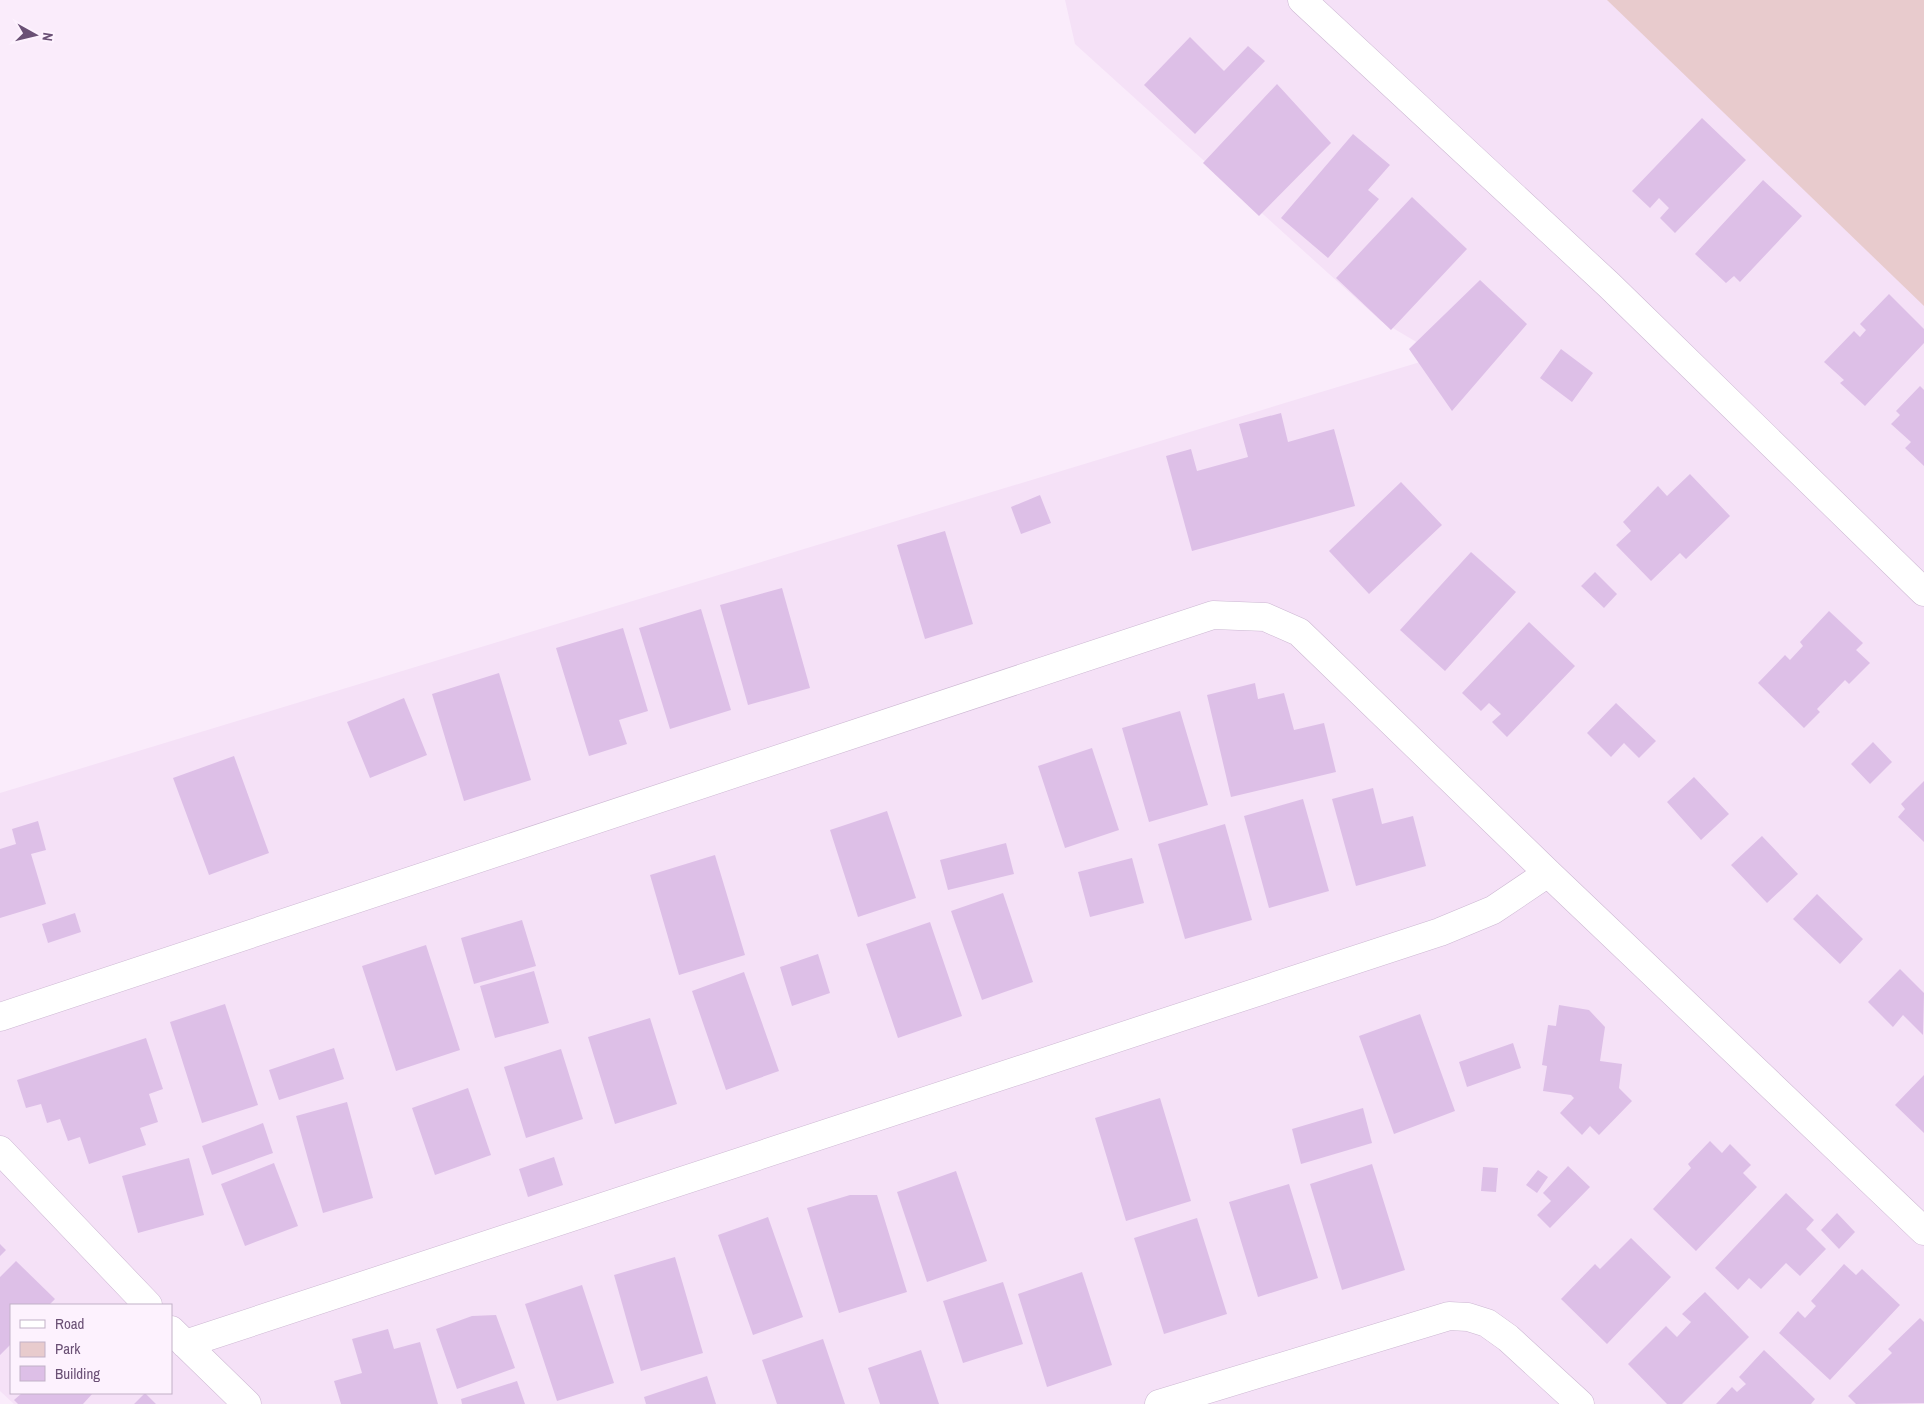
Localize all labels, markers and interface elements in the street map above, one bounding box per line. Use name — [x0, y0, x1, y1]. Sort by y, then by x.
north arrow — [10, 10, 60, 60]
text: N — [38, 31, 57, 42]
legend — [10, 1304, 172, 1394]
text: Road — [55, 1313, 84, 1334]
text: Park — [55, 1338, 81, 1359]
text: Building — [55, 1363, 100, 1384]

